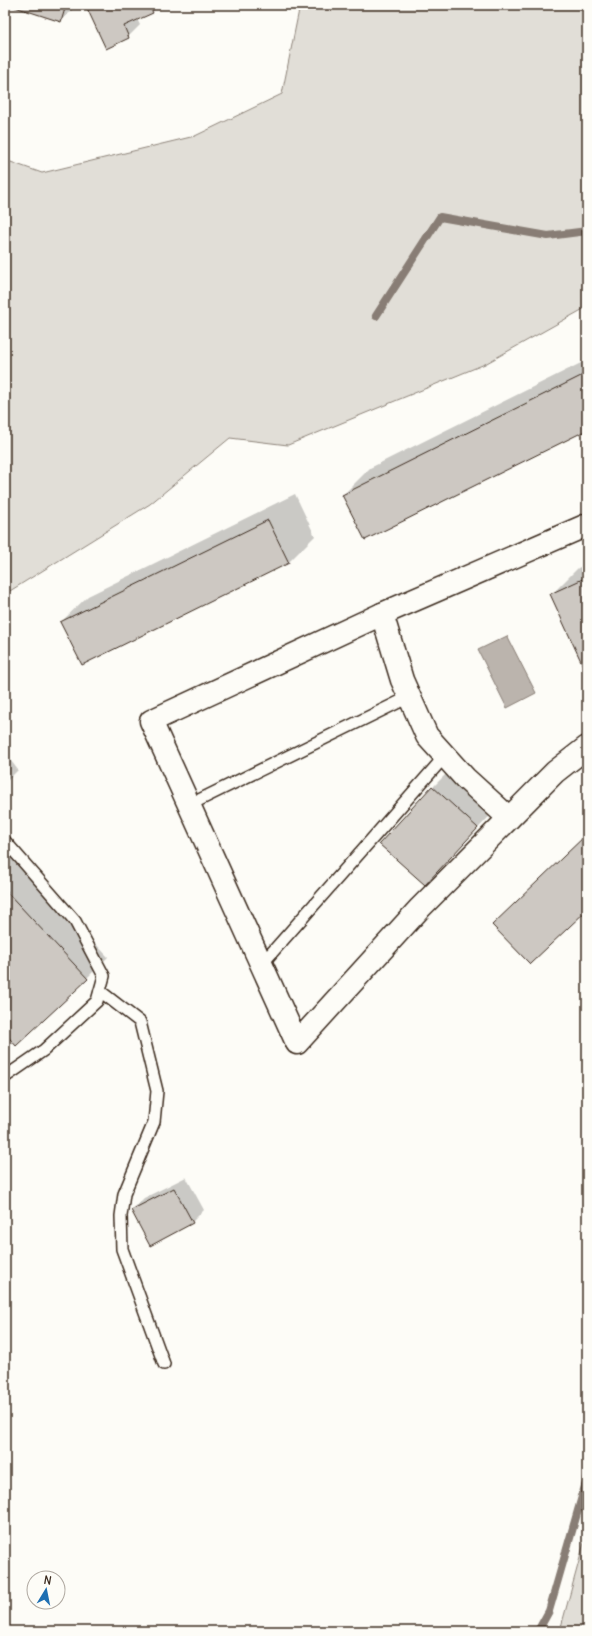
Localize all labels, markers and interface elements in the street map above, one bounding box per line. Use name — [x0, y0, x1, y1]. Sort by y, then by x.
north arrow — [26, 1570, 66, 1610]
text: N — [43, 1573, 53, 1588]

